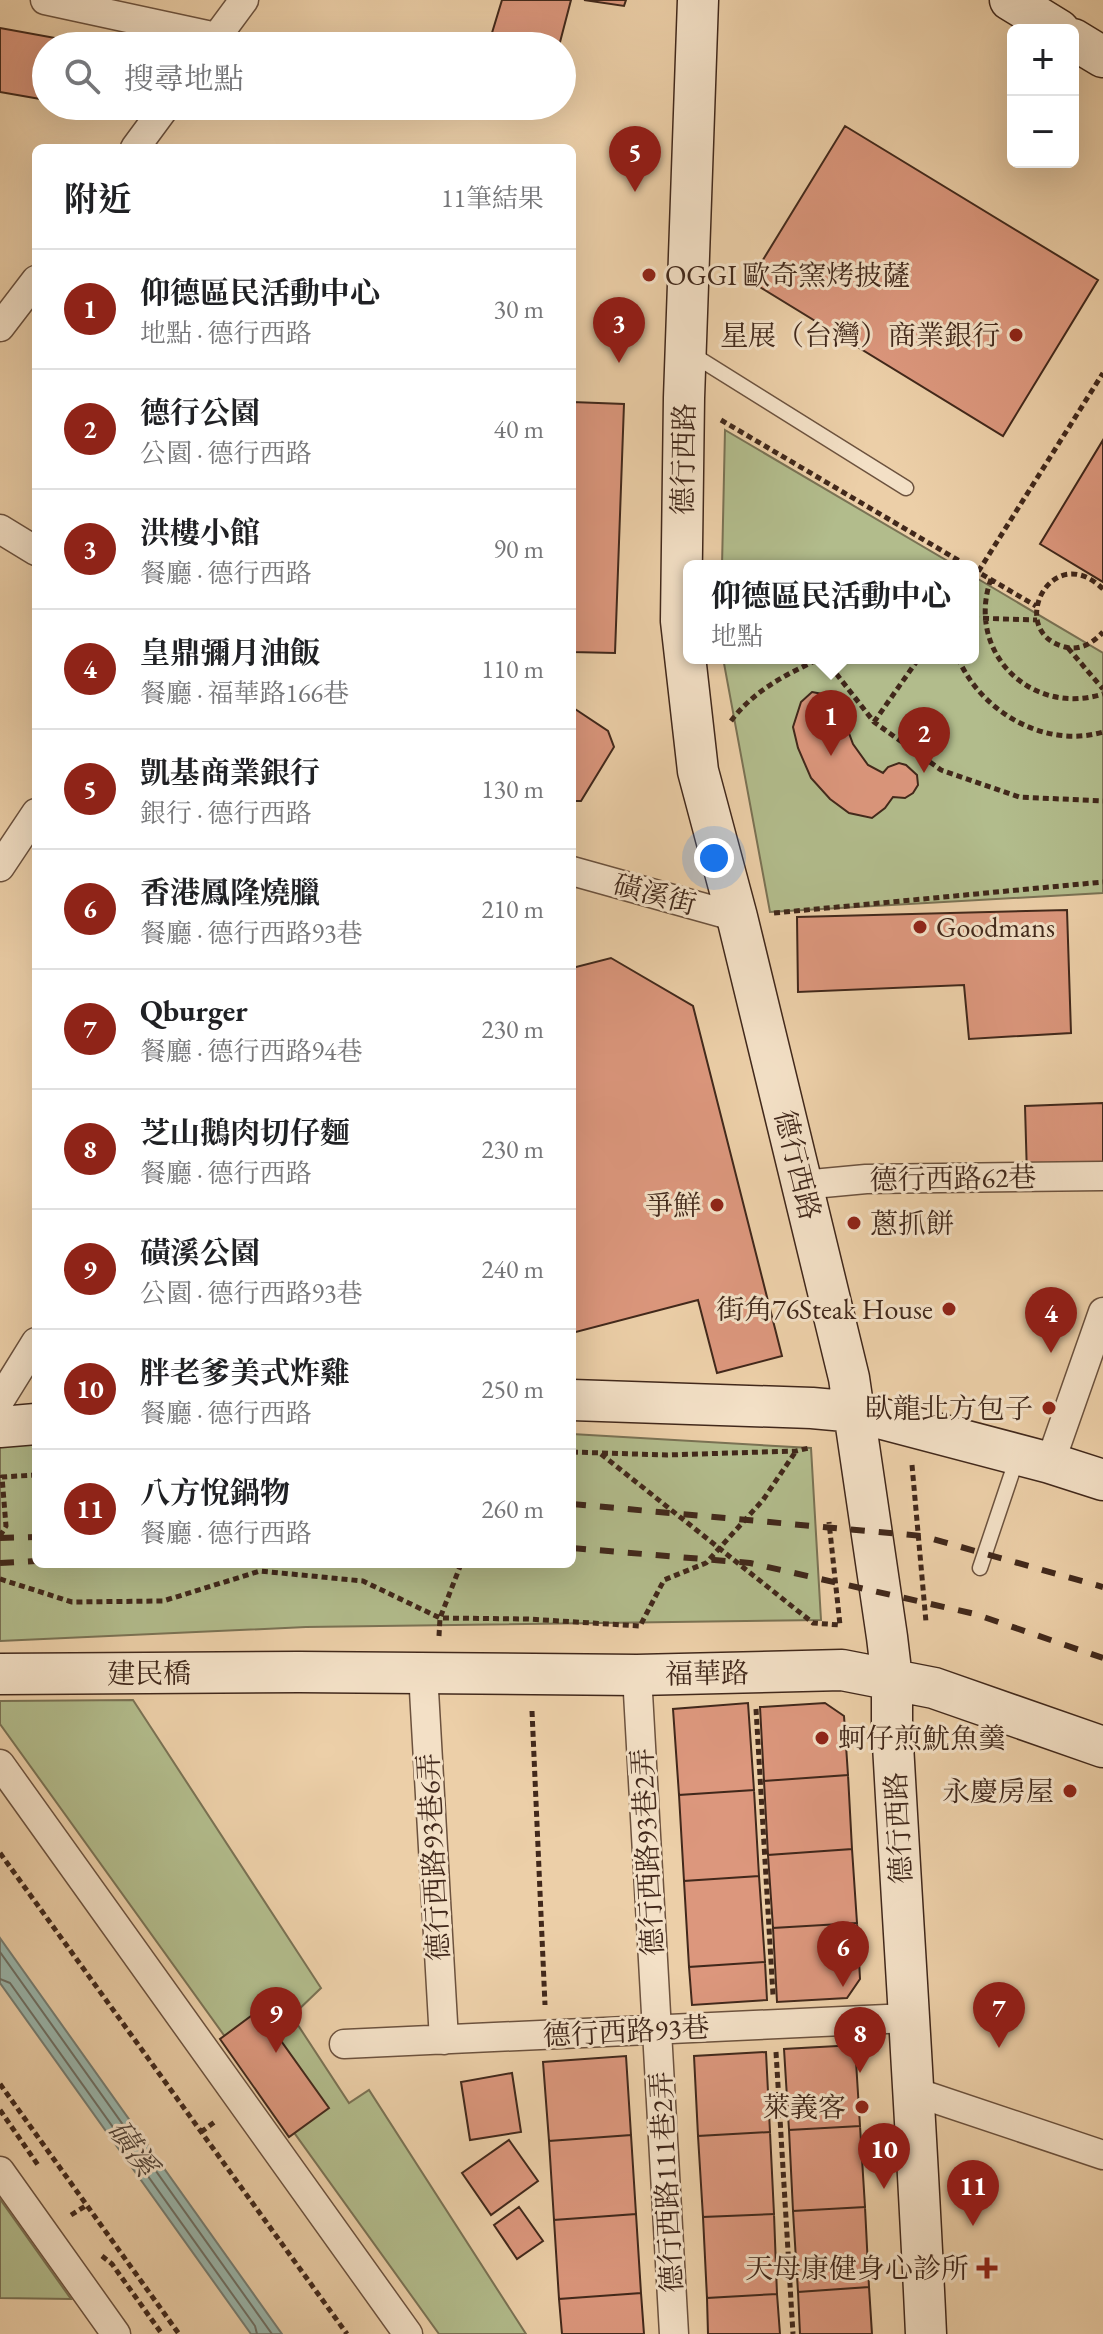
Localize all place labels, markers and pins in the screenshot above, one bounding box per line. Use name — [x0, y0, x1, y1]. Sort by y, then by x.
pin: 5 — [609, 126, 661, 192]
place label: OGGI 歐奇窯烤披薩 — [665, 257, 910, 293]
marker: OGGI 歐奇窯烤披薩 — [640, 266, 658, 284]
pin: 3 — [593, 297, 645, 363]
place label: 星展（台灣）商業銀行 — [720, 317, 1000, 353]
marker: 星展（台灣）商業銀行 — [1007, 326, 1025, 344]
pin: 1 — [805, 690, 857, 756]
pin: 2 — [898, 707, 950, 773]
place label: Goodmans — [936, 909, 1055, 945]
marker: Goodmans — [911, 918, 929, 936]
place label: 爭鮮 — [645, 1187, 701, 1223]
marker: 爭鮮 — [708, 1196, 726, 1214]
place label: 蔥抓餅 — [870, 1205, 954, 1241]
marker: 蔥抓餅 — [845, 1214, 863, 1232]
pin: 4 — [1025, 1287, 1077, 1353]
place label: 街角76Steak House — [716, 1291, 933, 1327]
marker: 街角76Steak House — [940, 1300, 958, 1318]
place label: 臥龍北方包子 — [865, 1390, 1033, 1426]
marker: 臥龍北方包子 — [1040, 1399, 1058, 1417]
place label: 蚵仔煎魷魚羹 — [838, 1720, 1006, 1756]
marker: 蚵仔煎魷魚羹 — [813, 1729, 831, 1747]
place label: 永慶房屋 — [942, 1773, 1054, 1809]
marker: 永慶房屋 — [1061, 1782, 1079, 1800]
pin: 6 — [817, 1921, 869, 1987]
pin: 7 — [973, 1982, 1025, 2048]
pin: 9 — [250, 1987, 302, 2053]
pin: 8 — [834, 2007, 886, 2073]
place label: 萊義客 — [762, 2089, 846, 2125]
marker: 萊義客 — [853, 2098, 871, 2116]
pin: 10 — [858, 2123, 910, 2189]
pin: 11 — [947, 2160, 999, 2226]
place label: 天母康健身心診所 — [745, 2250, 969, 2286]
marker: 天母康健身心診所 — [976, 2257, 998, 2279]

